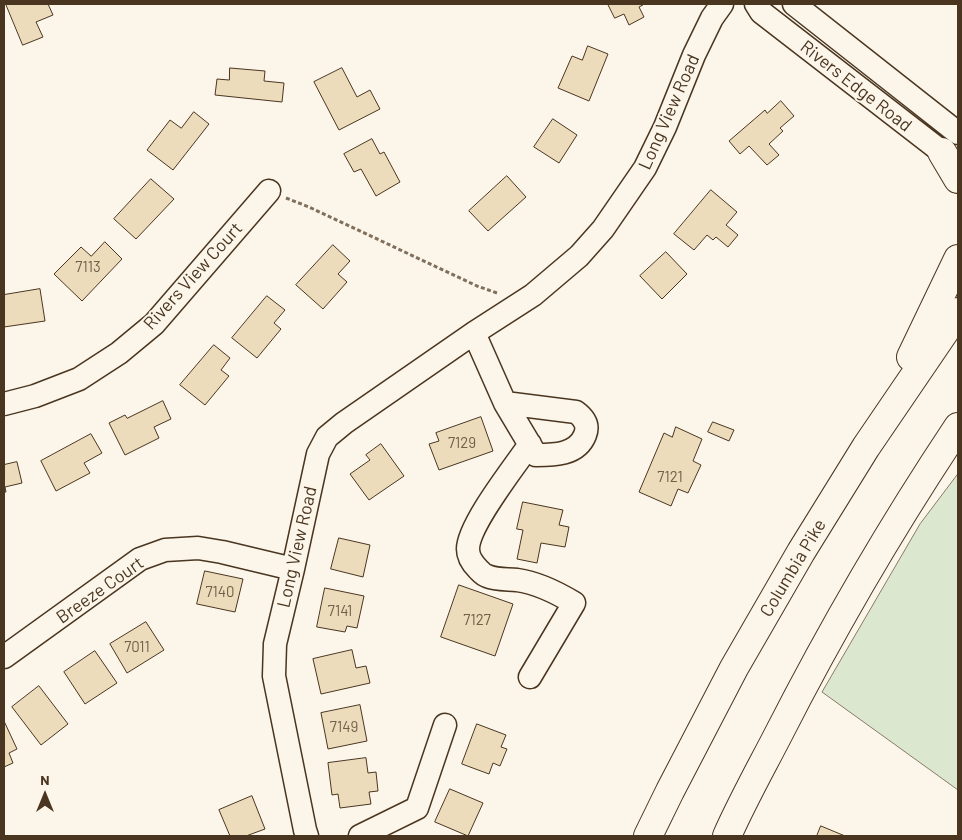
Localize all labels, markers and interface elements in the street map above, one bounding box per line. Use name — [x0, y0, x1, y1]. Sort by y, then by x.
street label: Rivers Edge Road — [796, 36, 916, 136]
street label: Long View Road — [634, 51, 704, 173]
street label: Rivers View Court — [139, 218, 247, 334]
house number: 7113 — [75, 258, 101, 276]
house number: 7129 — [448, 434, 476, 452]
house number: 7121 — [657, 468, 683, 486]
street label: Long View Road — [273, 484, 321, 610]
street label: Columbia Pike — [755, 515, 831, 621]
street label: Breeze Court — [52, 552, 148, 628]
house number: 7140 — [205, 583, 235, 601]
house number: 7141 — [328, 602, 352, 620]
house number: 7127 — [463, 611, 491, 629]
house number: 7011 — [124, 638, 150, 656]
house number: 7149 — [330, 718, 358, 736]
north arrow — [20, 770, 70, 820]
text: N — [40, 771, 50, 788]

